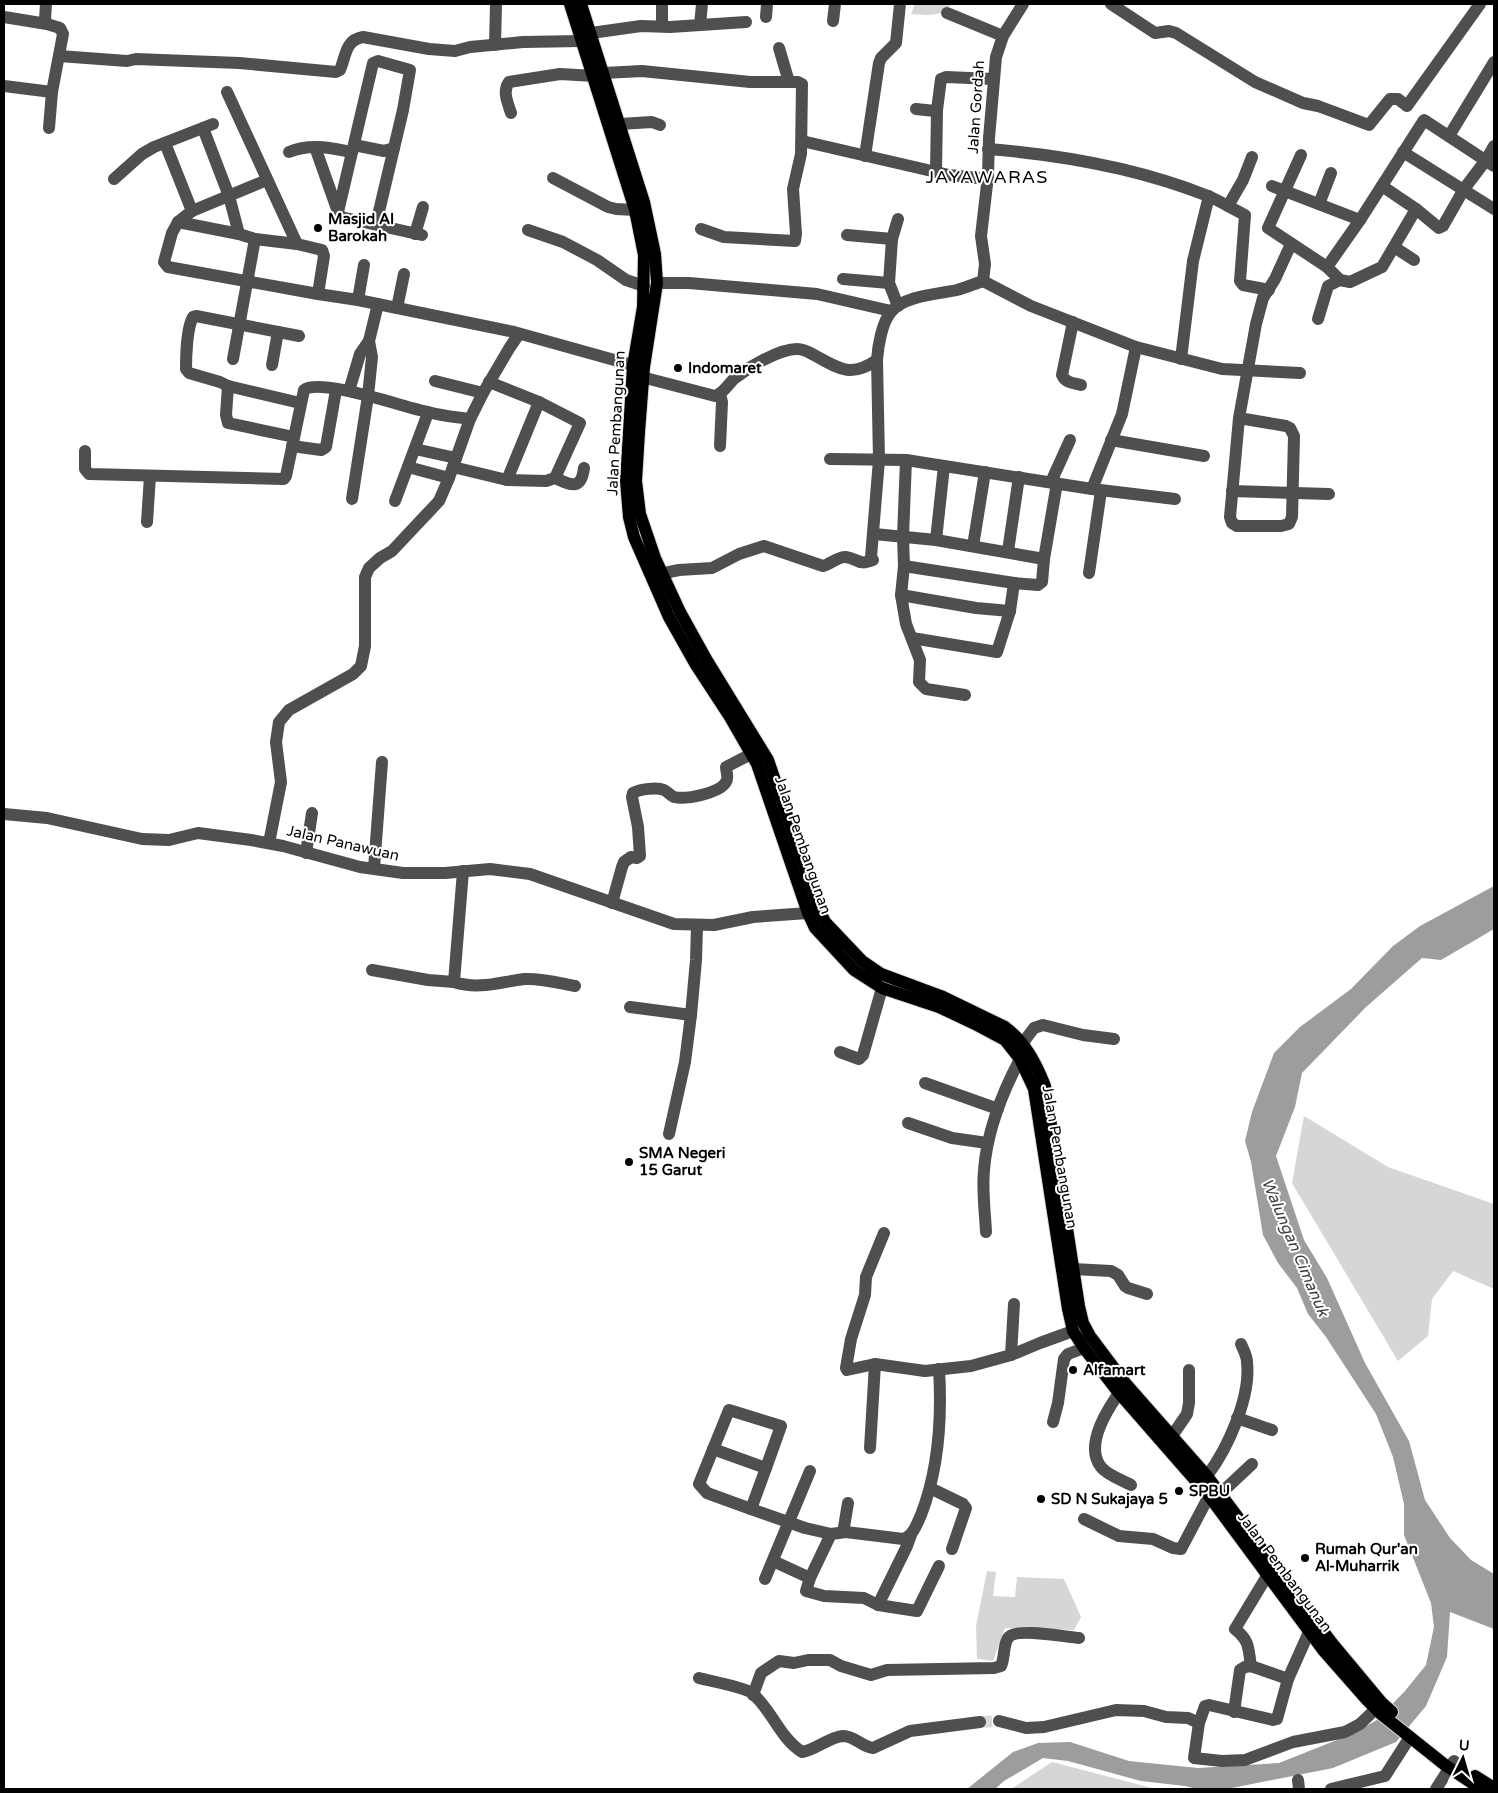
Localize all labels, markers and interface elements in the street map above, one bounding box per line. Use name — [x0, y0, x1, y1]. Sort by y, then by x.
street label: Jalan Gordah — [964, 60, 988, 154]
district label: JAYAWARAS — [926, 166, 1048, 188]
place label: Masjid Al Barokah — [328, 210, 394, 245]
marker: Masjid Al Barokah — [312, 222, 324, 234]
street label: Jalan Pembangunan — [603, 350, 629, 496]
place label: Indomaret — [688, 359, 762, 377]
marker: Indomaret — [672, 362, 684, 374]
street label: Jalan Pembangunan — [771, 773, 835, 917]
street label: Jalan Panawuan — [285, 821, 401, 865]
street label: Jalan Pembangunan — [1039, 1084, 1081, 1230]
place label: SMA Negeri 15 Garut — [639, 1144, 726, 1179]
marker: SMA Negeri 15 Garut — [623, 1156, 635, 1168]
water label: Walungan Cimanuk — [1257, 1175, 1334, 1321]
place label: Alfamart — [1083, 1361, 1146, 1379]
marker: Alfamart — [1067, 1364, 1079, 1376]
place label: SPBU — [1189, 1482, 1230, 1500]
marker: SPBU — [1173, 1485, 1185, 1497]
place label: SD N Sukajaya 5 — [1051, 1490, 1168, 1509]
marker: SD N Sukajaya 5 — [1035, 1493, 1047, 1505]
street label: Jalan Pembangunan — [1234, 1509, 1336, 1635]
place label: Rumah Qur'an Al-Muharrik — [1315, 1540, 1418, 1575]
marker: Rumah Qur'an Al-Muharrik — [1299, 1552, 1311, 1564]
north arrow — [1438, 1733, 1488, 1783]
text: U — [1458, 1737, 1470, 1754]

